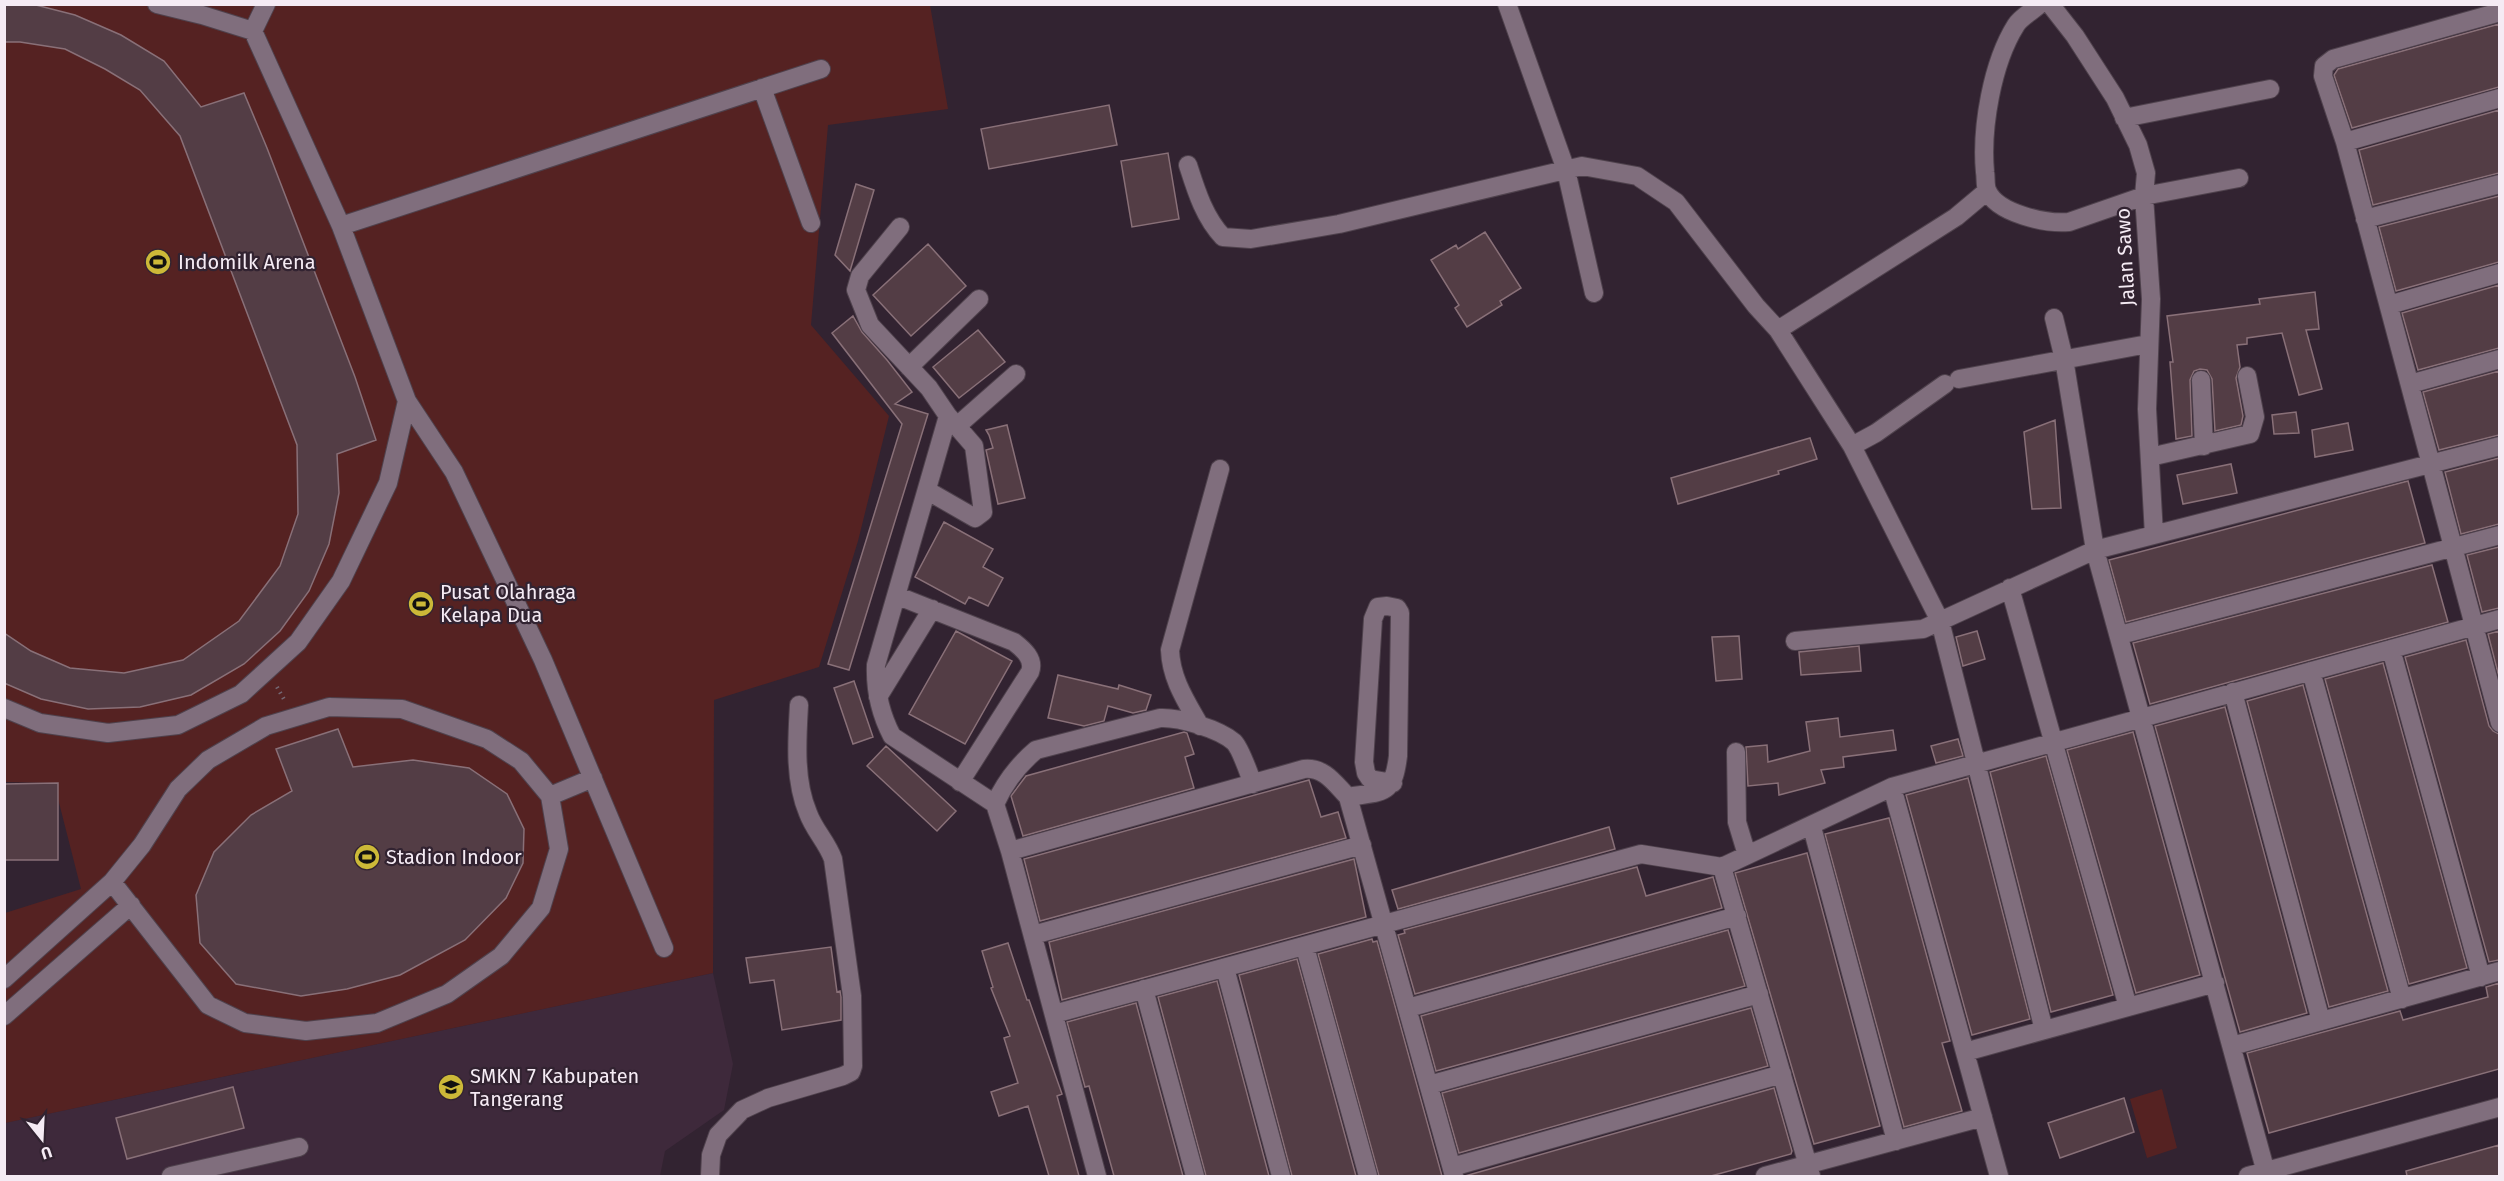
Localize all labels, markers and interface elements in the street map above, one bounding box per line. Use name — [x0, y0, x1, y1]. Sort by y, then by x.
street label: Jalan Sawo — [2110, 207, 2140, 307]
sports icon: Indomilk Arena — [143, 247, 173, 277]
place label: Indomilk Arena — [178, 250, 316, 274]
place label: Pusat Olahraga Kelapa Dua — [440, 580, 576, 627]
sports icon: Pusat Olahraga Kelapa Dua — [406, 589, 436, 619]
sports icon: Stadion Indoor — [352, 842, 382, 872]
place label: Stadion Indoor — [386, 845, 522, 869]
place label: SMKN 7 Kabupaten Tangerang — [470, 1064, 639, 1111]
school or university icon: SMKN 7 Kabupaten Tangerang — [436, 1072, 466, 1102]
north arrow — [12, 1109, 72, 1169]
text: U — [39, 1142, 54, 1163]

